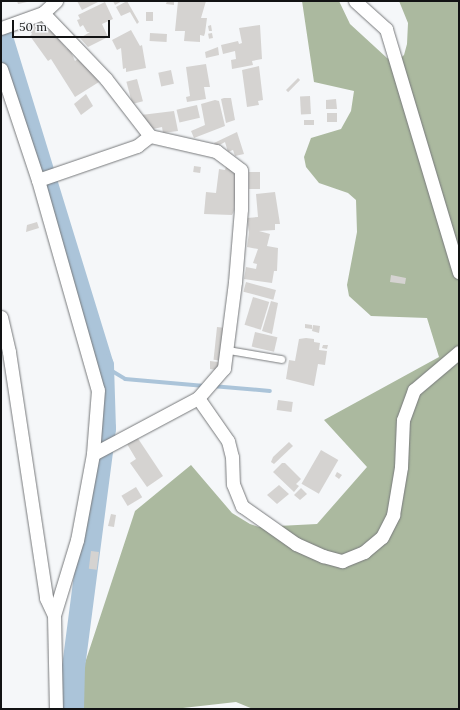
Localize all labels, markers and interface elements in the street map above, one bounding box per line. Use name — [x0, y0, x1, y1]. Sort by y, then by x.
scale bar — [14, 12, 112, 38]
text: 50 m — [19, 19, 47, 34]

